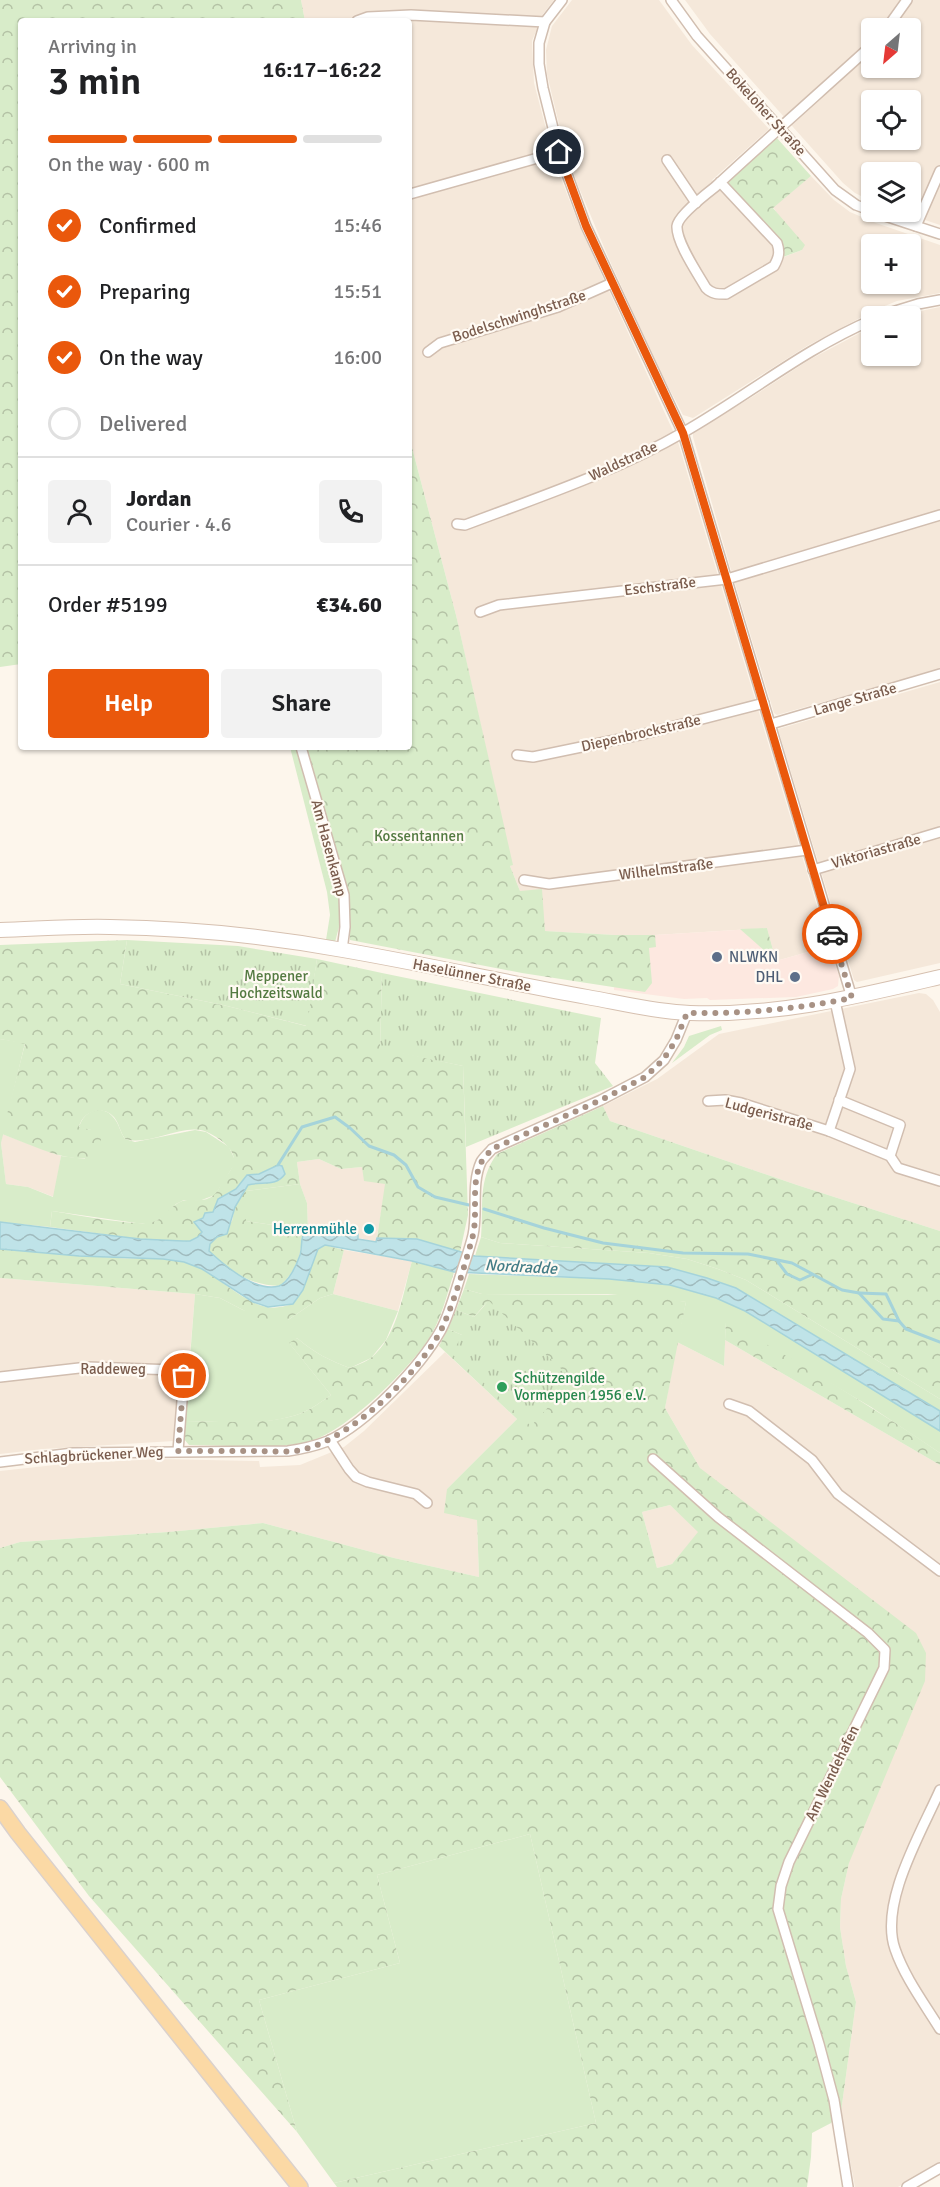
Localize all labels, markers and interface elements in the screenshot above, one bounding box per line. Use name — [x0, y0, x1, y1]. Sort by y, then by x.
north arrow — [861, 18, 921, 78]
map controls — [861, 18, 921, 366]
text: Arriving in — [48, 34, 137, 59]
text: 16:17–16:22 — [263, 56, 382, 83]
text: 3 min — [48, 57, 141, 105]
street label: Bokeloher Straße — [722, 64, 810, 160]
button: locate — [861, 90, 921, 150]
pin — [533, 126, 584, 177]
icon: home — [542, 135, 575, 168]
text: On the way · 600 m — [48, 152, 210, 177]
button: layers — [861, 162, 921, 222]
icon: check — [48, 209, 81, 242]
text: Confirmed — [99, 212, 197, 239]
text: 15:46 — [333, 213, 382, 238]
button: + — [861, 234, 921, 294]
icon: check — [48, 275, 81, 308]
text: Preparing — [99, 278, 191, 305]
text: 15:51 — [333, 279, 382, 304]
street label: Bodelschwinghstraße — [450, 286, 588, 346]
button: − — [861, 306, 921, 366]
icon: check — [48, 341, 81, 374]
text: On the way — [99, 344, 203, 371]
text: 16:00 — [333, 345, 382, 370]
text: Delivered — [99, 410, 187, 437]
street label: Waldstraße — [586, 437, 660, 485]
button: person — [48, 480, 111, 543]
button: phone — [319, 480, 382, 543]
text: Jordan — [126, 485, 192, 512]
text: Courier · 4.6 — [126, 512, 232, 537]
street label: Eschstraße — [623, 573, 697, 599]
text: Order #5199 — [48, 591, 168, 618]
text: €34.60 — [316, 591, 382, 618]
button: Help — [48, 669, 209, 738]
button: Share — [221, 669, 382, 738]
street label: Lange Straße — [811, 679, 899, 719]
street label: Diepenbrockstraße — [579, 710, 703, 756]
street label: Am Hasenkamp — [307, 798, 351, 898]
park label: Kossentannen — [374, 827, 464, 845]
street label: Viktoriastraße — [829, 830, 923, 872]
street label: Wilhelmstraße — [618, 854, 714, 884]
courier — [802, 904, 862, 964]
icon: car — [816, 918, 849, 951]
place label: NLWKN — [729, 948, 778, 966]
marker: NLWKN — [710, 950, 724, 964]
street label: Haselünner Straße — [411, 955, 533, 995]
park label: Meppener Hochzeitswald — [229, 967, 323, 1002]
place label: DHL — [755, 968, 783, 986]
marker: DHL — [788, 970, 802, 984]
street label: Ludgeristraße — [723, 1094, 815, 1134]
place label: Herrenmühle — [273, 1220, 357, 1238]
marker: Herrenmühle — [362, 1222, 376, 1236]
water label: Nordradde — [484, 1255, 559, 1279]
pin — [158, 1350, 209, 1401]
icon: bag — [167, 1359, 200, 1392]
street label: Raddeweg — [80, 1360, 146, 1378]
place label: Schützengilde Vormeppen 1956 e.V. — [514, 1369, 647, 1404]
marker: Schützengilde Vormeppen 1956 e.V. — [495, 1380, 509, 1394]
street label: Schlagbrückener Weg — [24, 1442, 164, 1468]
street label: Am Wendehafen — [801, 1722, 863, 1824]

